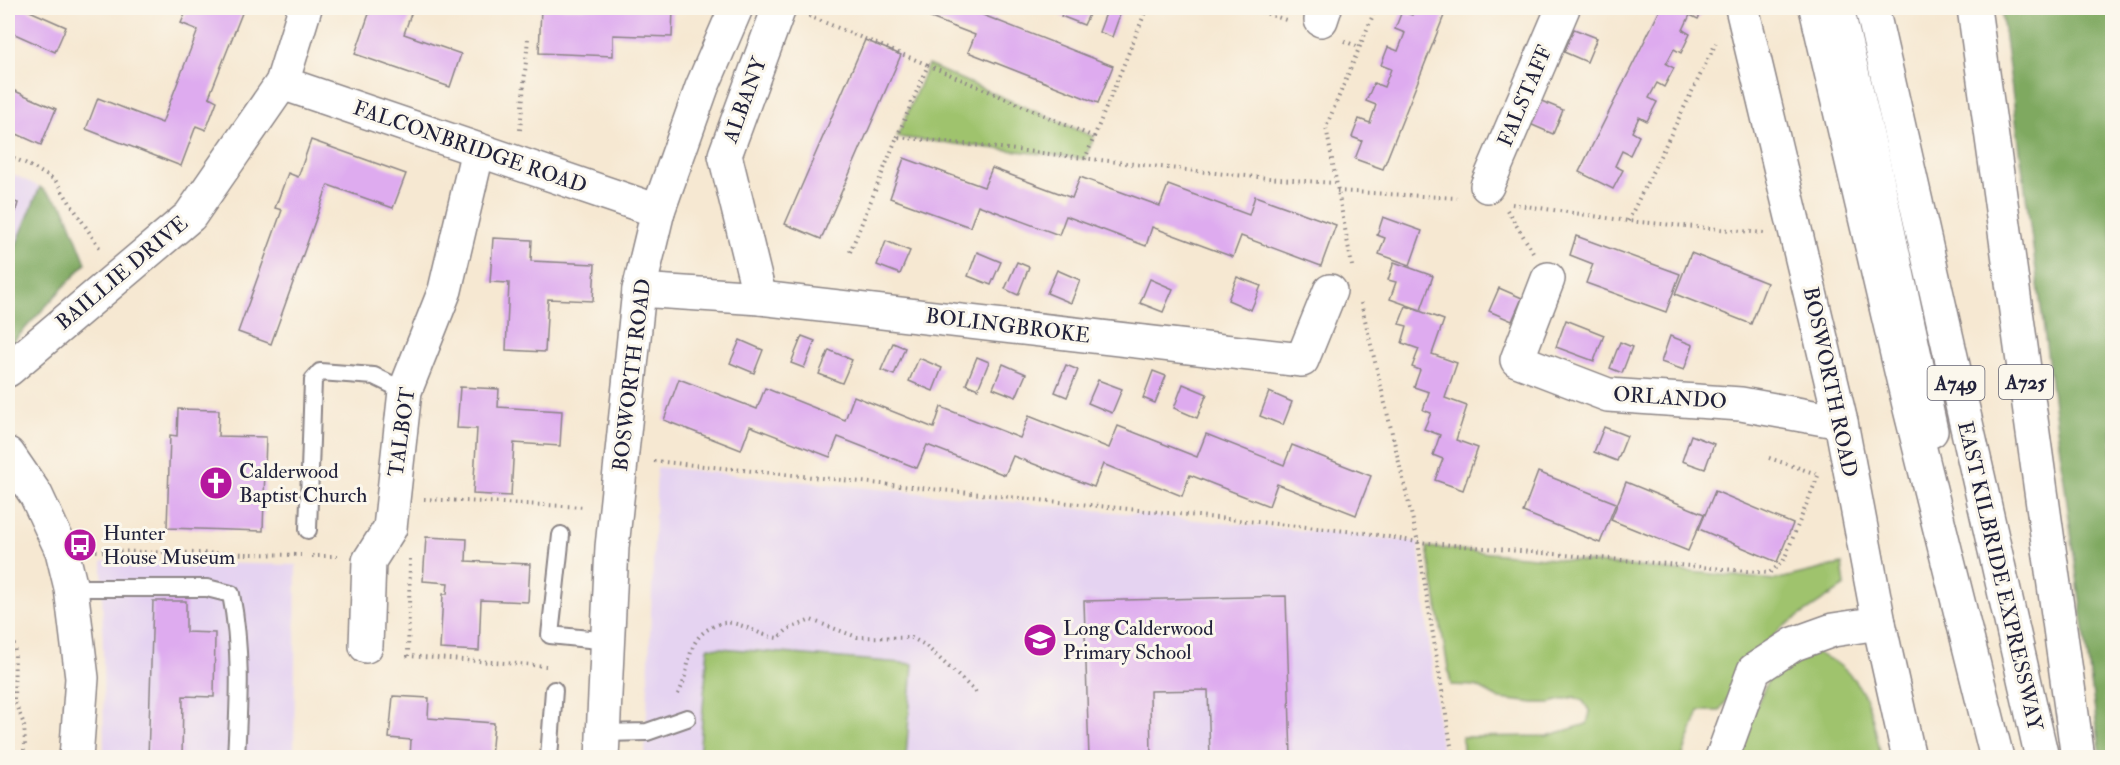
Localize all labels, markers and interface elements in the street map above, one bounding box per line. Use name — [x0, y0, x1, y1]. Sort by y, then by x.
street label: FALSTAFF — [1492, 41, 1558, 151]
street label: ALBANY — [717, 53, 773, 147]
street label: FALCONBRIDGE ROAD — [350, 94, 590, 200]
street label: BAILLIE DRIVE — [50, 210, 194, 336]
street label: BOSWORTH ROAD — [607, 277, 657, 473]
street label: BOSWORTH ROAD — [1797, 284, 1863, 480]
street label: BOLINGBROKE — [924, 303, 1092, 349]
road number: A725 — [1999, 365, 2053, 399]
road number: A749 — [1928, 366, 1984, 400]
street label: ORLANDO — [1612, 381, 1728, 415]
street label: TALBOT — [382, 385, 422, 478]
street label: EAST KILBRIDE EXPRESSWAY — [1951, 419, 2049, 734]
place label: Calderwood Baptist Church — [239, 458, 367, 509]
church icon: Calderwood Baptist Church — [198, 465, 234, 501]
place label: Hunter House Museum — [103, 520, 235, 571]
bus stop icon: Hunter House Museum — [62, 527, 98, 563]
place label: Long Calderwood Primary School — [1063, 615, 1214, 666]
school or university icon: Long Calderwood Primary School — [1022, 622, 1058, 658]

